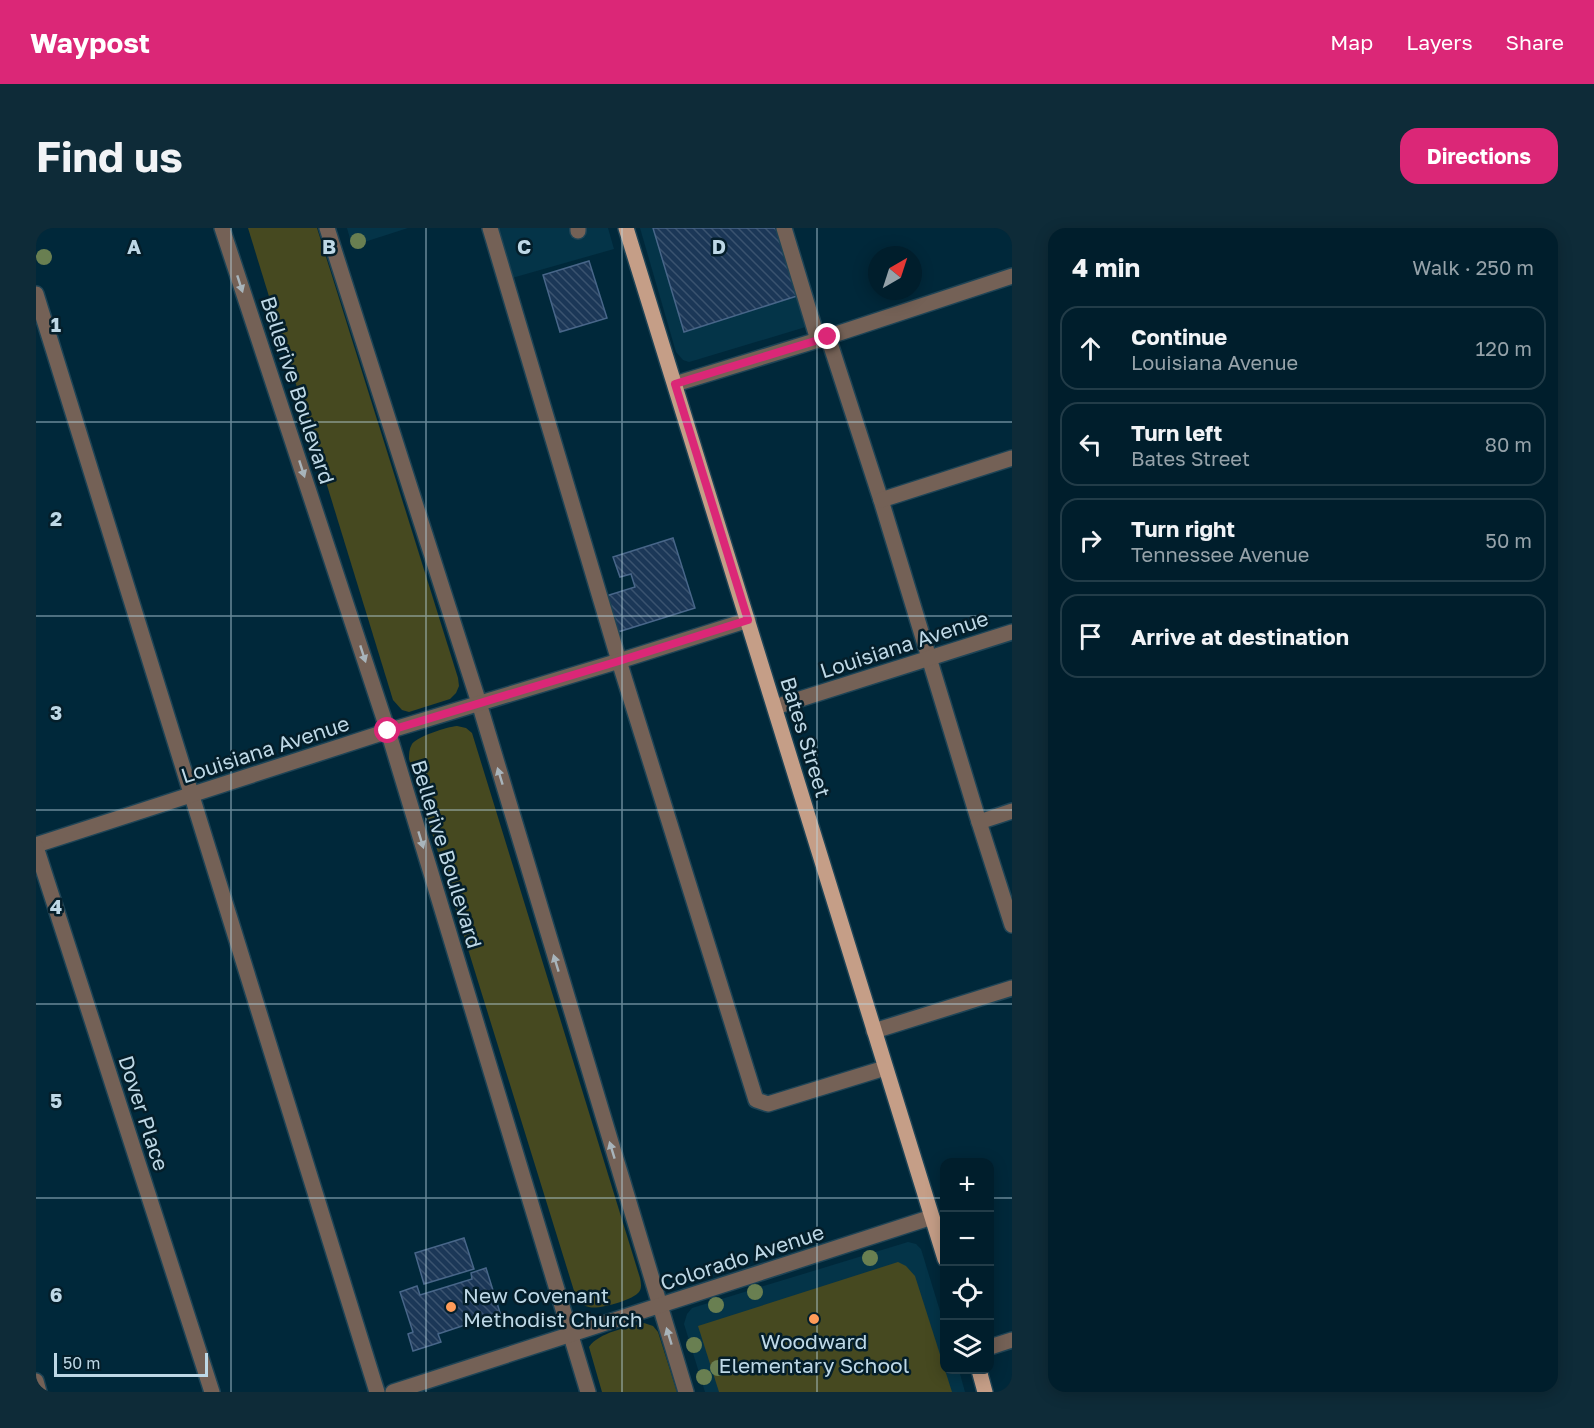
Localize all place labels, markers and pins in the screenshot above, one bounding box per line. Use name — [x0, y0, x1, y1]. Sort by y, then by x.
place label: New Covenant Methodist Church — [463, 1282, 643, 1332]
marker: New Covenant Methodist Church — [444, 1300, 458, 1314]
marker: Woodward Elementary School — [807, 1312, 821, 1326]
place label: Woodward Elementary School — [719, 1328, 909, 1378]

